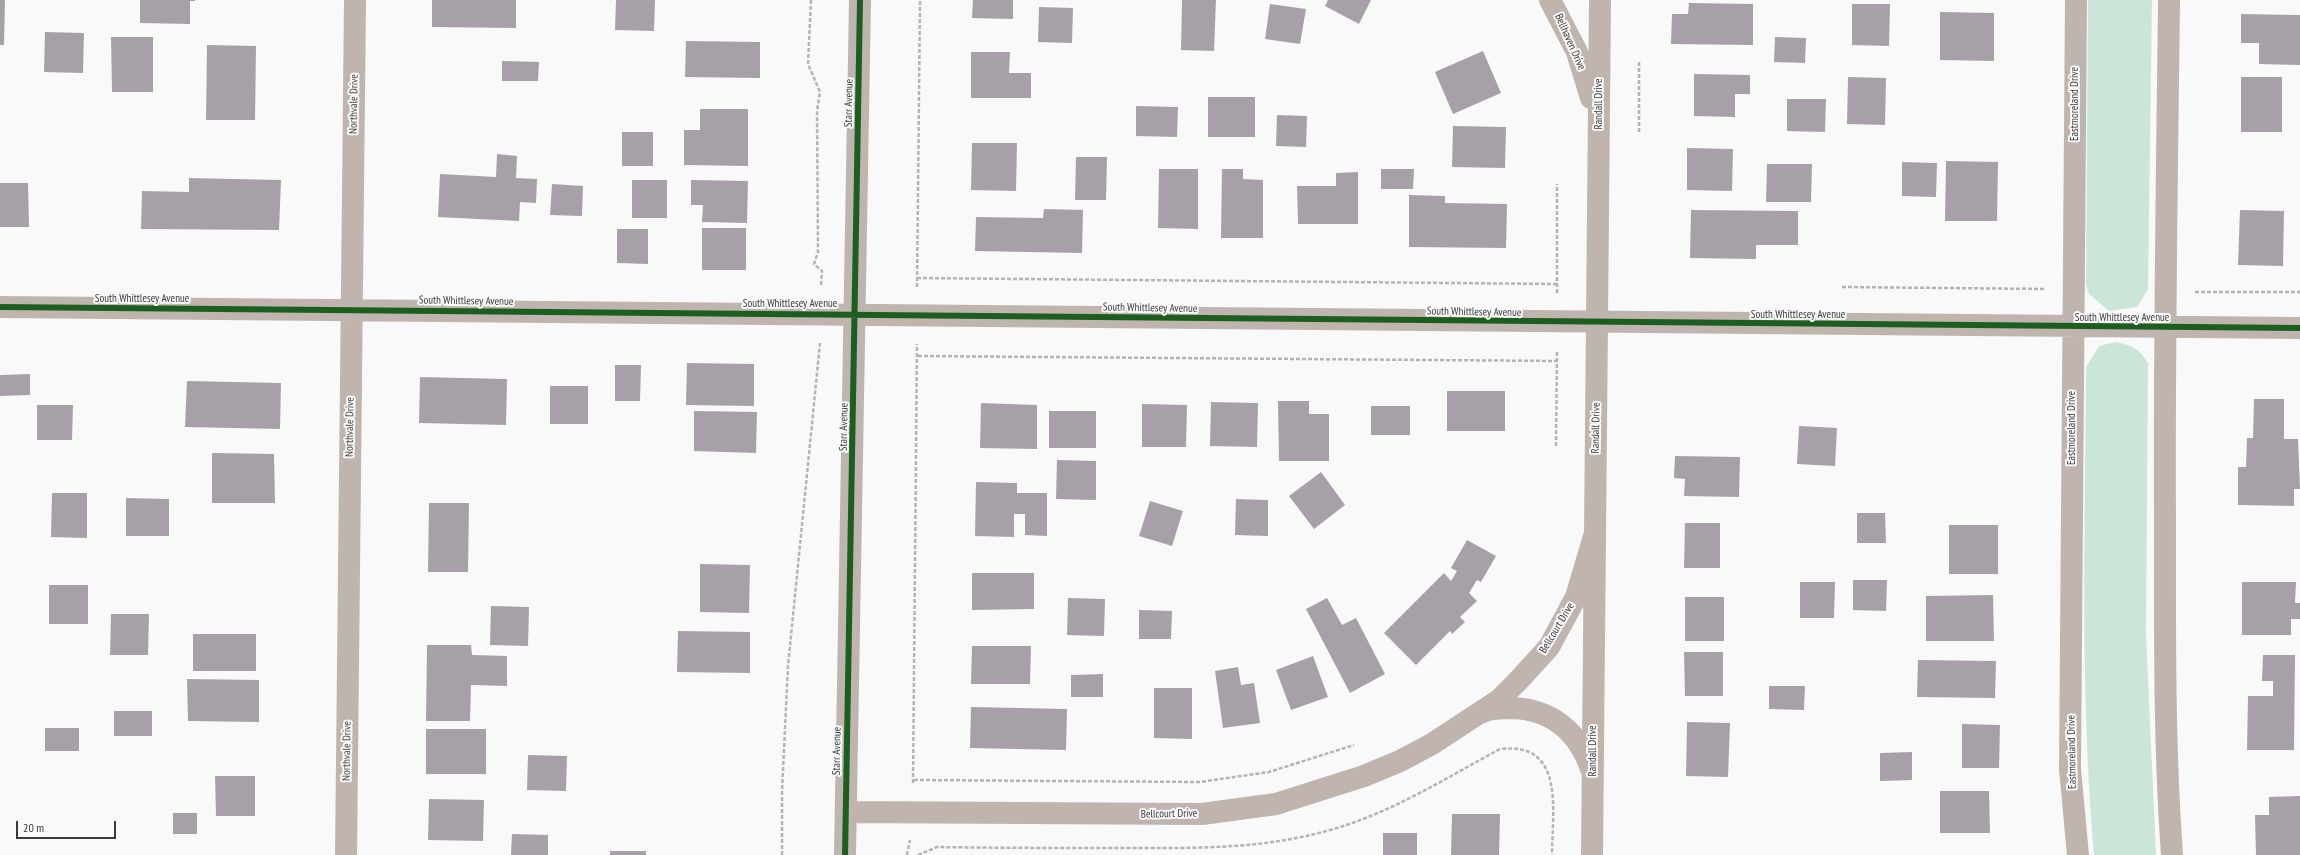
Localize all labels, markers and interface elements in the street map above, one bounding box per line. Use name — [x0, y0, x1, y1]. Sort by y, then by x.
street label: Bellhaven Drive — [1552, 12, 1588, 72]
street label: Eastmoreland Drive — [2068, 67, 2082, 141]
street label: Northvale Drive — [347, 74, 361, 134]
street label: Randall Drive — [1592, 78, 1606, 130]
street label: Starr Avenue — [842, 79, 856, 127]
street label: South Whittlesey Avenue — [95, 292, 189, 306]
street label: South Whittlesey Avenue — [419, 294, 513, 308]
street label: South Whittlesey Avenue — [743, 297, 837, 311]
street label: South Whittlesey Avenue — [1103, 301, 1197, 315]
street label: South Whittlesey Avenue — [1427, 305, 1521, 319]
street label: South Whittlesey Avenue — [1751, 308, 1845, 322]
street label: South Whittlesey Avenue — [2075, 311, 2169, 325]
street label: Eastmoreland Drive — [2065, 391, 2079, 465]
street label: Northvale Drive — [343, 397, 357, 457]
street label: Randall Drive — [1589, 402, 1603, 454]
street label: Starr Avenue — [837, 403, 851, 451]
street label: Bellcourt Drive — [1537, 600, 1577, 656]
street label: Eastmoreland Drive — [2065, 715, 2079, 789]
street label: Northvale Drive — [340, 721, 354, 781]
street label: Randall Drive — [1586, 725, 1600, 777]
street label: Starr Avenue — [830, 727, 844, 775]
street label: Bellcourt Drive — [1141, 807, 1197, 821]
scale bar — [18, 813, 118, 839]
text: 20 m — [23, 820, 44, 835]

